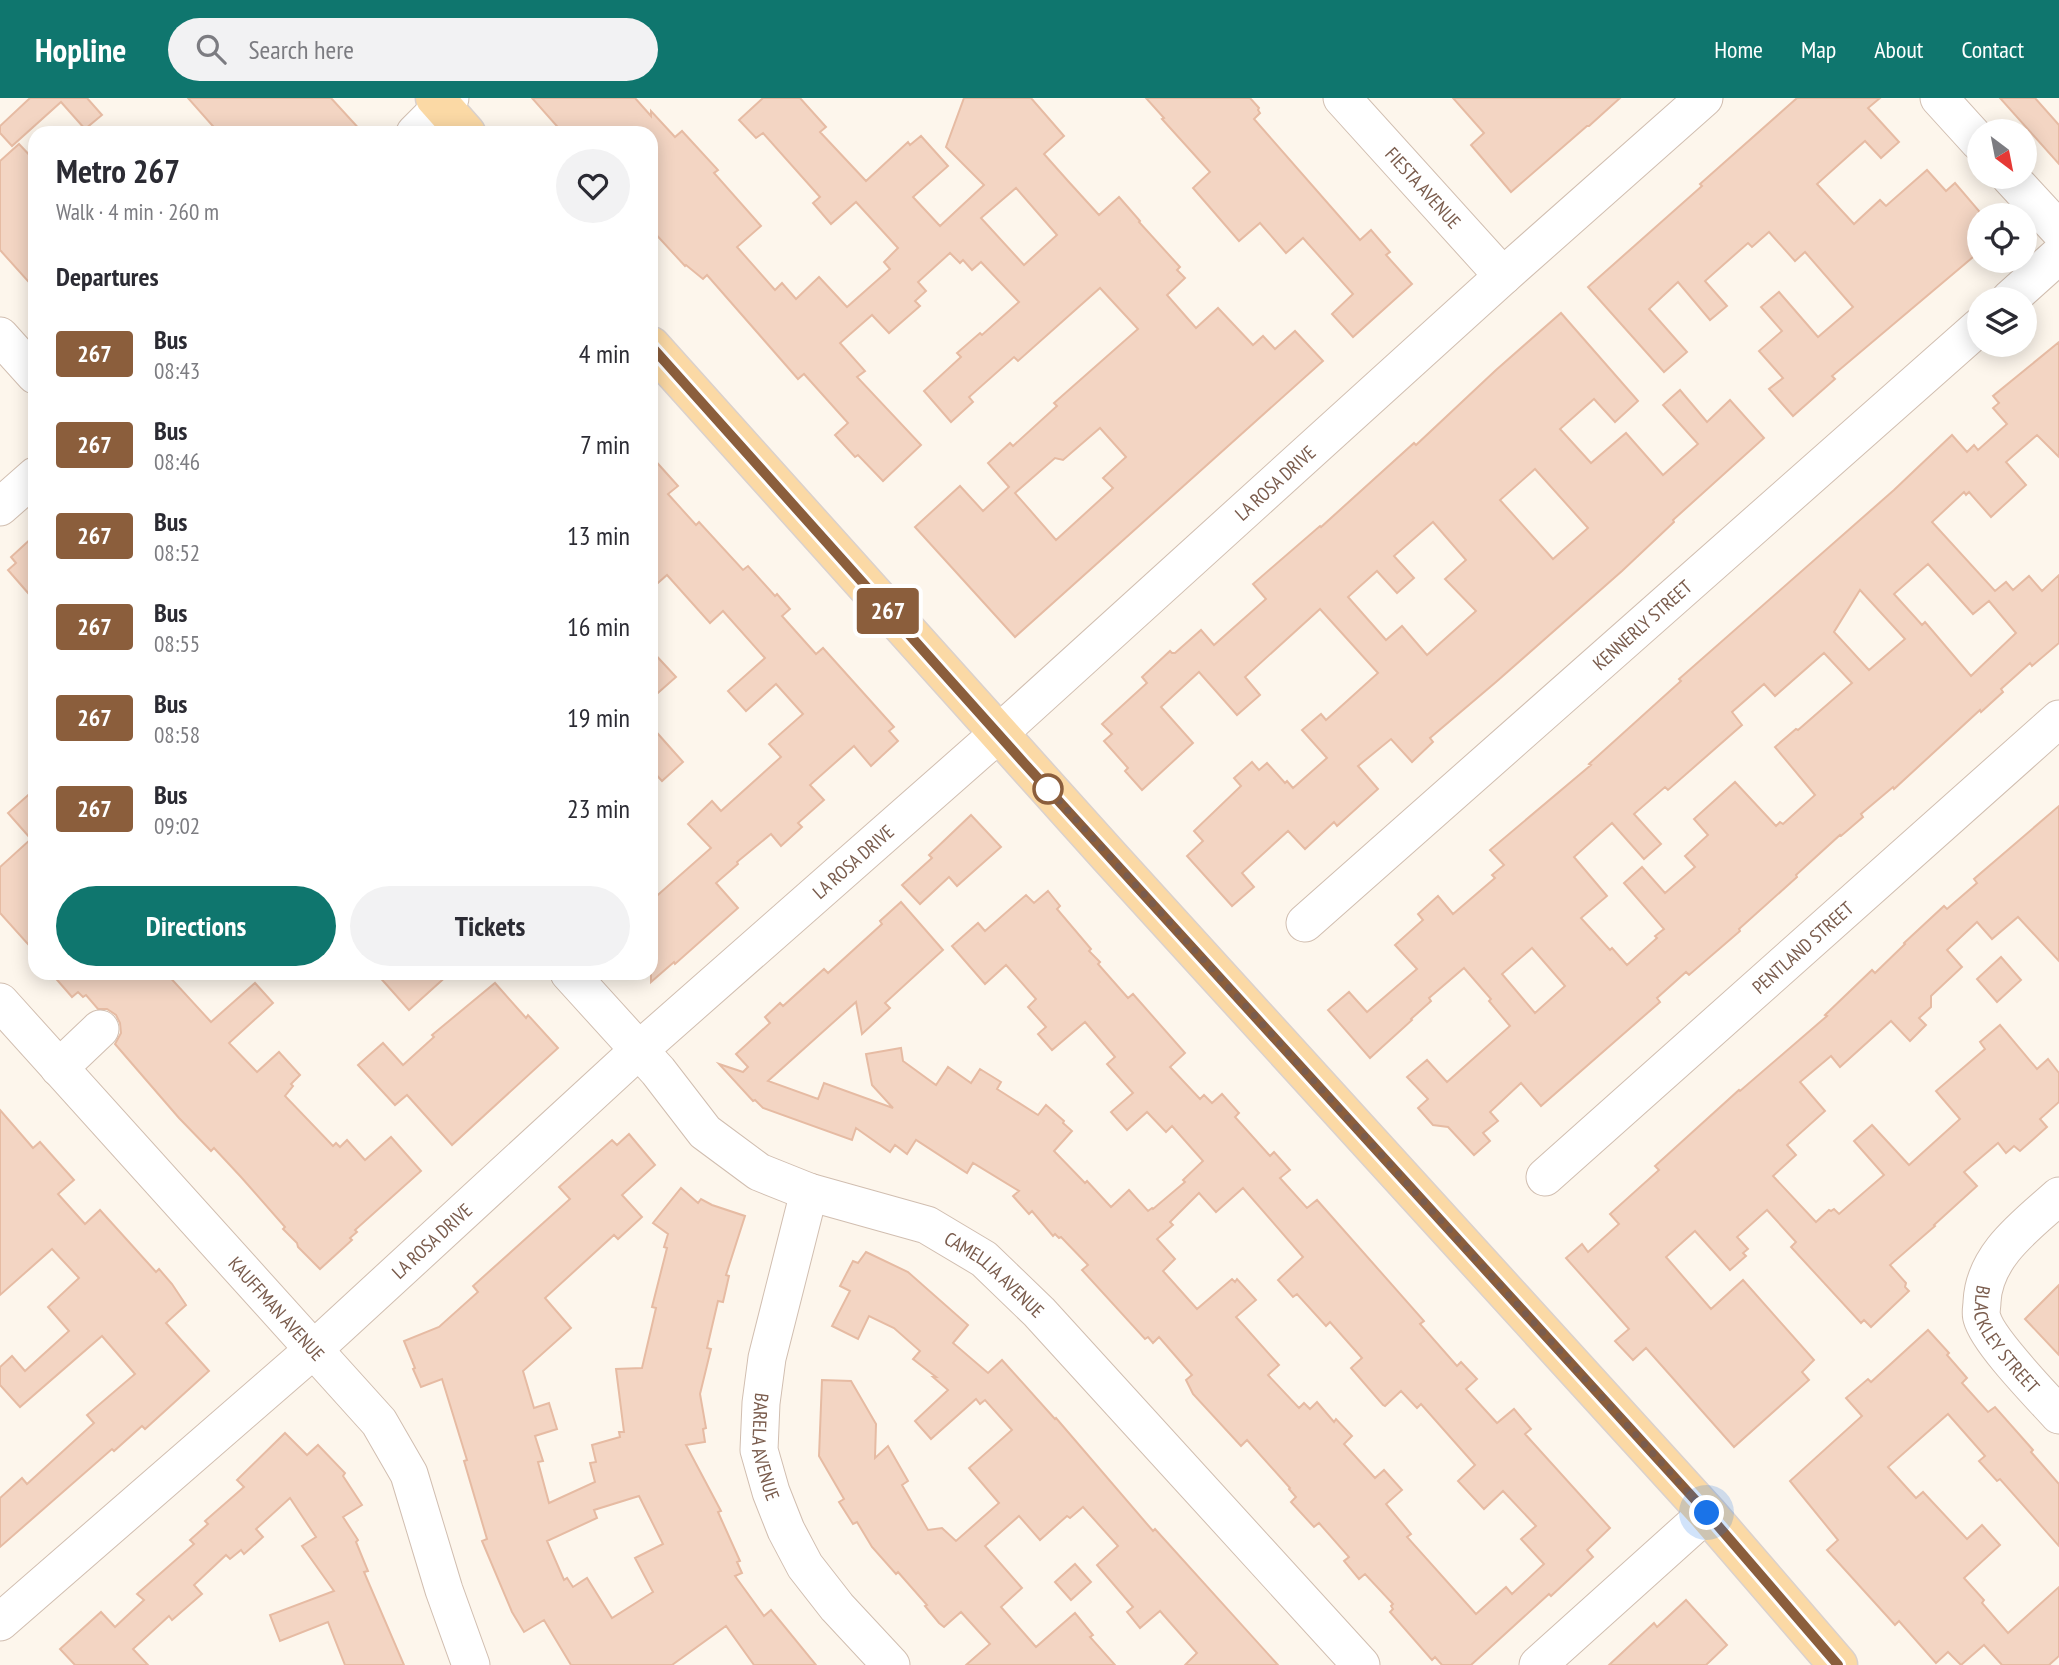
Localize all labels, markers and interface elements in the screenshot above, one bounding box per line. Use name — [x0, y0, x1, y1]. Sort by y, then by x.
search box — [168, 18, 658, 81]
text: Hopline — [35, 28, 126, 71]
icon: search — [192, 30, 230, 68]
text: Search here — [248, 33, 354, 66]
text: Home — [1714, 34, 1763, 65]
text: Map — [1801, 34, 1836, 65]
text: About — [1874, 34, 1923, 65]
text: Contact — [1961, 34, 2024, 65]
north arrow — [1967, 119, 2037, 189]
map controls — [1967, 119, 2037, 357]
street label: FIESTA AVENUE — [1380, 142, 1466, 233]
text: Metro 267 — [56, 149, 180, 192]
button: heart — [556, 149, 630, 223]
text: Walk · 4 min · 260 m — [56, 197, 219, 226]
button: locate — [1967, 203, 2037, 273]
text: Departures — [56, 260, 159, 293]
button: layers — [1967, 287, 2037, 357]
text: Bus — [154, 323, 187, 356]
text: 4 min — [579, 337, 630, 370]
text: 267 — [77, 338, 112, 369]
text: 08:43 — [154, 356, 200, 385]
text: Bus — [154, 414, 187, 447]
text: 7 min — [580, 428, 630, 461]
text: 267 — [77, 429, 112, 460]
street label: LA ROSA DRIVE — [1230, 440, 1320, 525]
text: 08:46 — [154, 447, 200, 476]
text: Bus — [154, 505, 187, 538]
text: 13 min — [567, 519, 630, 552]
text: 267 — [77, 520, 112, 551]
text: 08:52 — [154, 538, 200, 567]
street label: KENNERLY STREET — [1588, 574, 1697, 675]
line badge: 267 — [848, 588, 928, 634]
text: 267 — [871, 595, 905, 626]
text: Bus — [154, 596, 187, 629]
text: 16 min — [567, 610, 630, 643]
text: 267 — [77, 611, 112, 642]
text: 08:55 — [154, 629, 200, 658]
text: Bus — [154, 687, 187, 720]
text: 19 min — [567, 701, 630, 734]
text: 267 — [77, 702, 112, 733]
text: 08:58 — [154, 720, 200, 749]
unlabelled marker — [1033, 774, 1063, 804]
text: Bus — [154, 778, 187, 811]
text: 23 min — [567, 792, 630, 825]
text: 267 — [77, 793, 112, 824]
text: 09:02 — [154, 811, 200, 840]
street label: LA ROSA DRIVE — [808, 819, 899, 904]
button: Directions — [56, 886, 336, 966]
button: Tickets — [350, 886, 630, 966]
street label: PENTLAND STREET — [1747, 896, 1858, 999]
street label: LA ROSA DRIVE — [387, 1198, 477, 1284]
street label: CAMELLIA AVENUE — [940, 1226, 1049, 1323]
street label: KAUFFMAN AVENUE — [224, 1252, 330, 1366]
street label: BLACKLEY STREET — [1969, 1284, 2045, 1398]
street label: BARELA AVENUE — [747, 1392, 785, 1504]
your location — [1689, 1495, 1724, 1530]

